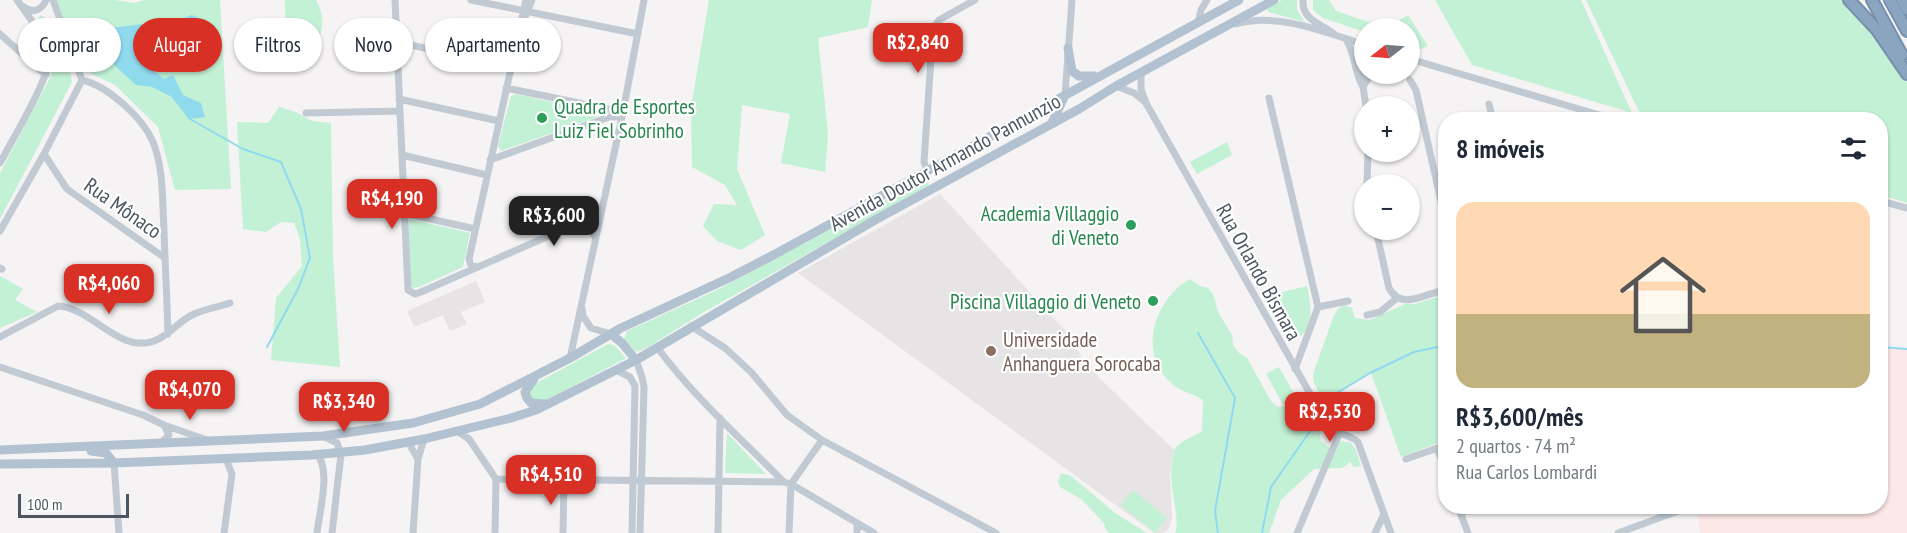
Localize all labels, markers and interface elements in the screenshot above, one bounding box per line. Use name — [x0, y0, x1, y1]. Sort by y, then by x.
chip: Comprar — [18, 18, 121, 72]
chip: Alugar — [133, 18, 222, 72]
chip: Filtros — [234, 18, 322, 72]
chip: Novo — [334, 18, 413, 72]
chip: Apartamento — [425, 18, 561, 72]
north arrow — [1354, 18, 1420, 84]
map controls — [1354, 18, 1420, 240]
pin: R$2,840 — [863, 23, 973, 74]
text: R$2,840 — [887, 29, 949, 55]
street label: Avenida Doutor Armando Pannunzio — [825, 87, 1065, 237]
place label: Quadra de Esportes Luiz Fiel Sobrinho — [554, 93, 695, 144]
button: + — [1354, 96, 1420, 162]
marker: Quadra de Esportes Luiz Fiel Sobrinho — [535, 111, 549, 125]
text: 8 imóveis — [1456, 132, 1544, 165]
icon: filters — [1837, 132, 1870, 165]
street label: Rua Mônaco — [79, 172, 167, 244]
button: − — [1354, 174, 1420, 240]
pin: R$4,190 — [337, 179, 447, 230]
text: R$4,190 — [361, 185, 423, 211]
pin: R$3,600 — [499, 196, 609, 247]
street label: Rua Orlando Bismara — [1210, 199, 1308, 345]
place label: Academia Villaggio di Veneto — [981, 200, 1119, 251]
text: R$3,600 — [523, 202, 585, 228]
marker: Academia Villaggio di Veneto — [1124, 218, 1138, 232]
icon: home — [1609, 241, 1717, 349]
pin: R$4,060 — [54, 264, 164, 315]
text: R$4,060 — [78, 270, 140, 296]
place label: Piscina Villaggio di Veneto — [950, 288, 1141, 315]
marker: Piscina Villaggio di Veneto — [1146, 294, 1160, 308]
place label: Universidade Anhanguera Sorocaba — [1003, 326, 1161, 377]
marker: Universidade Anhanguera Sorocaba — [984, 344, 998, 358]
pin: R$4,070 — [135, 370, 245, 421]
text: R$4,070 — [159, 376, 221, 402]
pin: R$3,340 — [289, 382, 399, 433]
text: R$3,340 — [313, 388, 375, 414]
pin: R$2,530 — [1275, 392, 1385, 443]
text: R$2,530 — [1299, 398, 1361, 424]
text: R$3,600/mês — [1456, 400, 1583, 433]
text: 2 quartos · 74 m² — [1456, 433, 1576, 459]
pin: R$4,510 — [496, 455, 606, 506]
text: Rua Carlos Lombardi — [1456, 459, 1597, 485]
text: R$4,510 — [520, 461, 582, 487]
scale bar — [18, 491, 129, 518]
text: 100 m — [27, 494, 62, 514]

